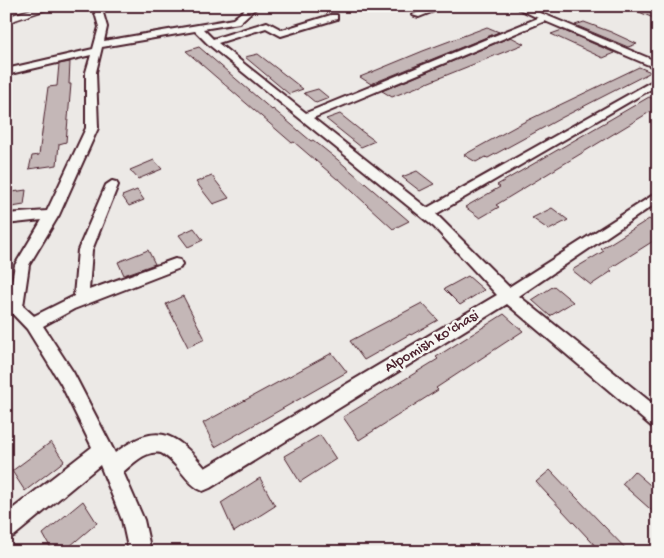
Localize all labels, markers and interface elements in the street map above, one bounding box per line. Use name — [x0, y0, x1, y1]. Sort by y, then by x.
street label: Alpomish ko'chasi — [382, 307, 482, 377]

